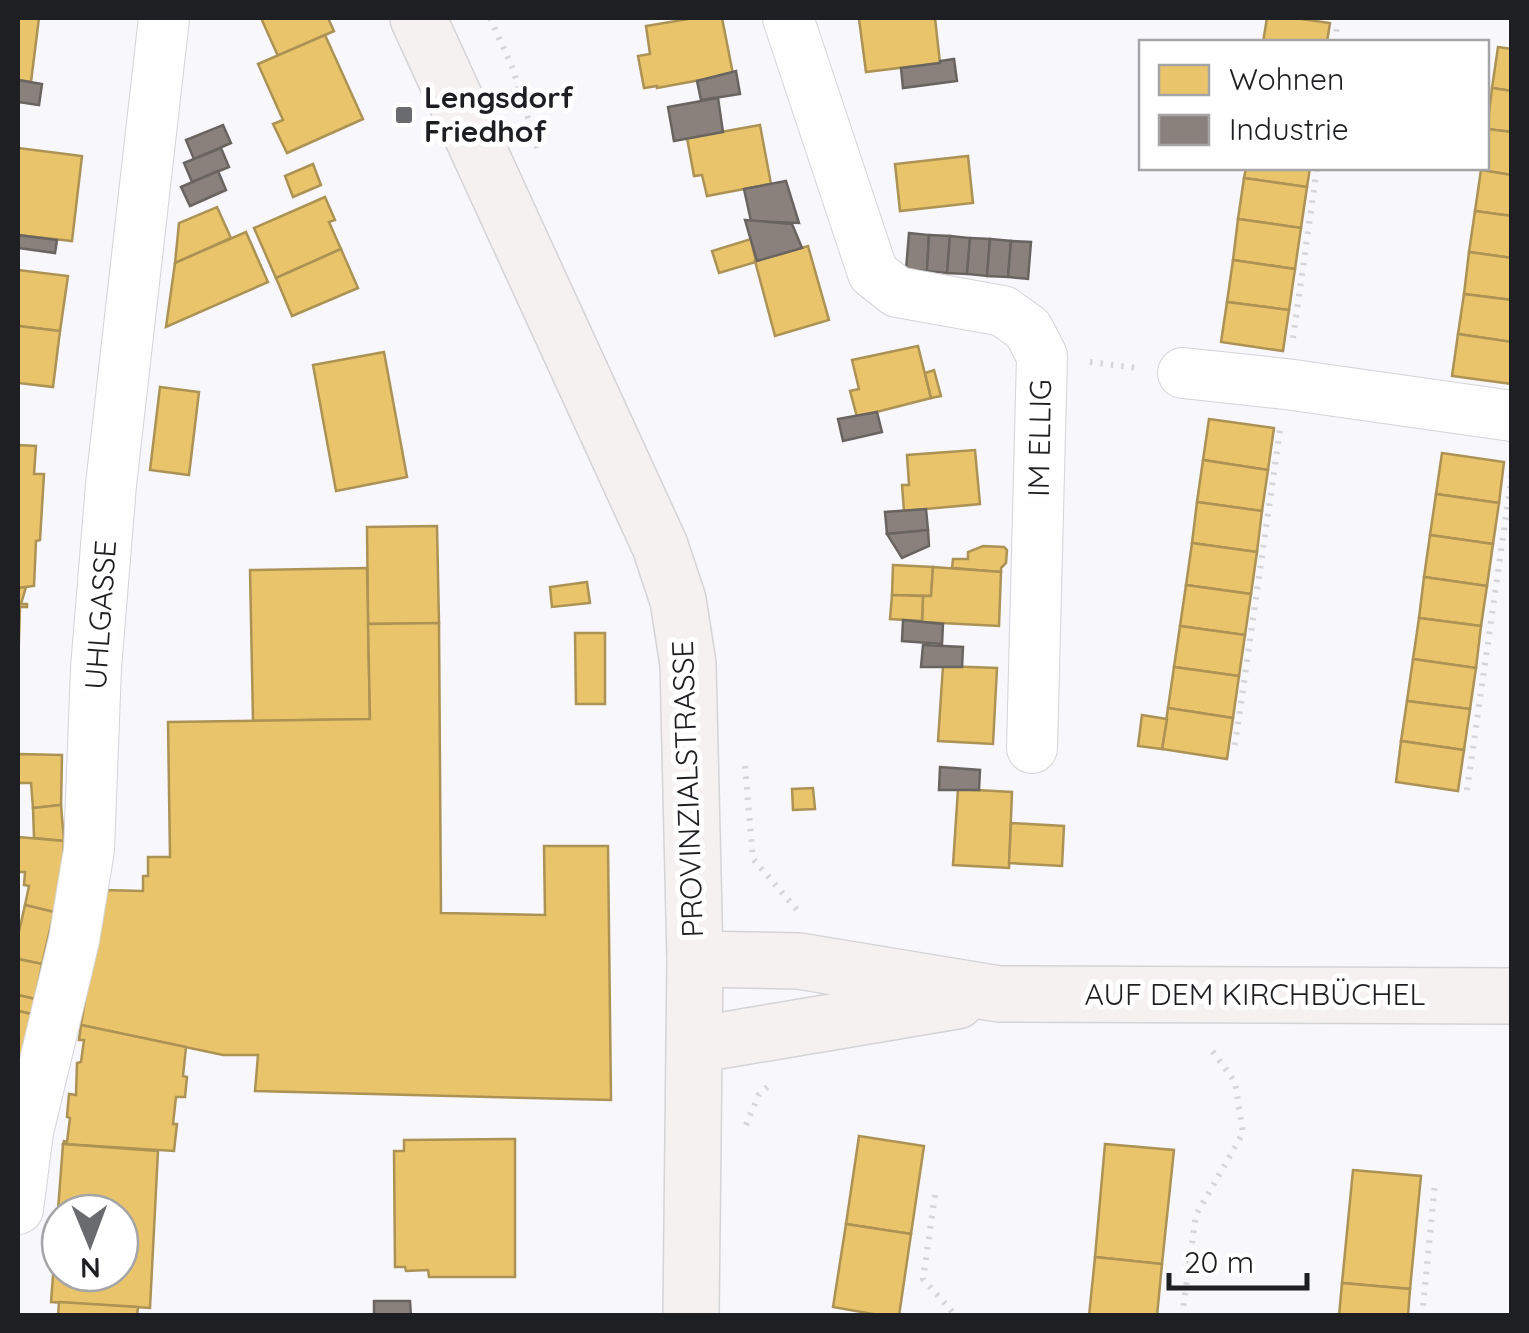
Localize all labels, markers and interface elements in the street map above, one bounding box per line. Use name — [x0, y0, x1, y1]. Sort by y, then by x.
legend — [1139, 40, 1489, 170]
text: Wohnen — [1229, 60, 1344, 98]
place label: Lengsdorf Friedhof — [424, 78, 573, 150]
marker: Lengsdorf Friedhof — [393, 104, 415, 126]
text: Industrie — [1229, 110, 1349, 148]
street label: IM ELLIG — [1019, 379, 1059, 497]
street label: UHLGASSE — [76, 539, 124, 691]
street label: PROVINZIALSTRASSE — [663, 640, 711, 938]
street label: AUF DEM KIRCHBÜCHEL — [1084, 975, 1426, 1013]
north arrow — [40, 1193, 140, 1293]
scale bar — [1169, 1228, 1306, 1290]
text: 20 m — [1184, 1243, 1254, 1281]
text: N — [80, 1251, 101, 1286]

